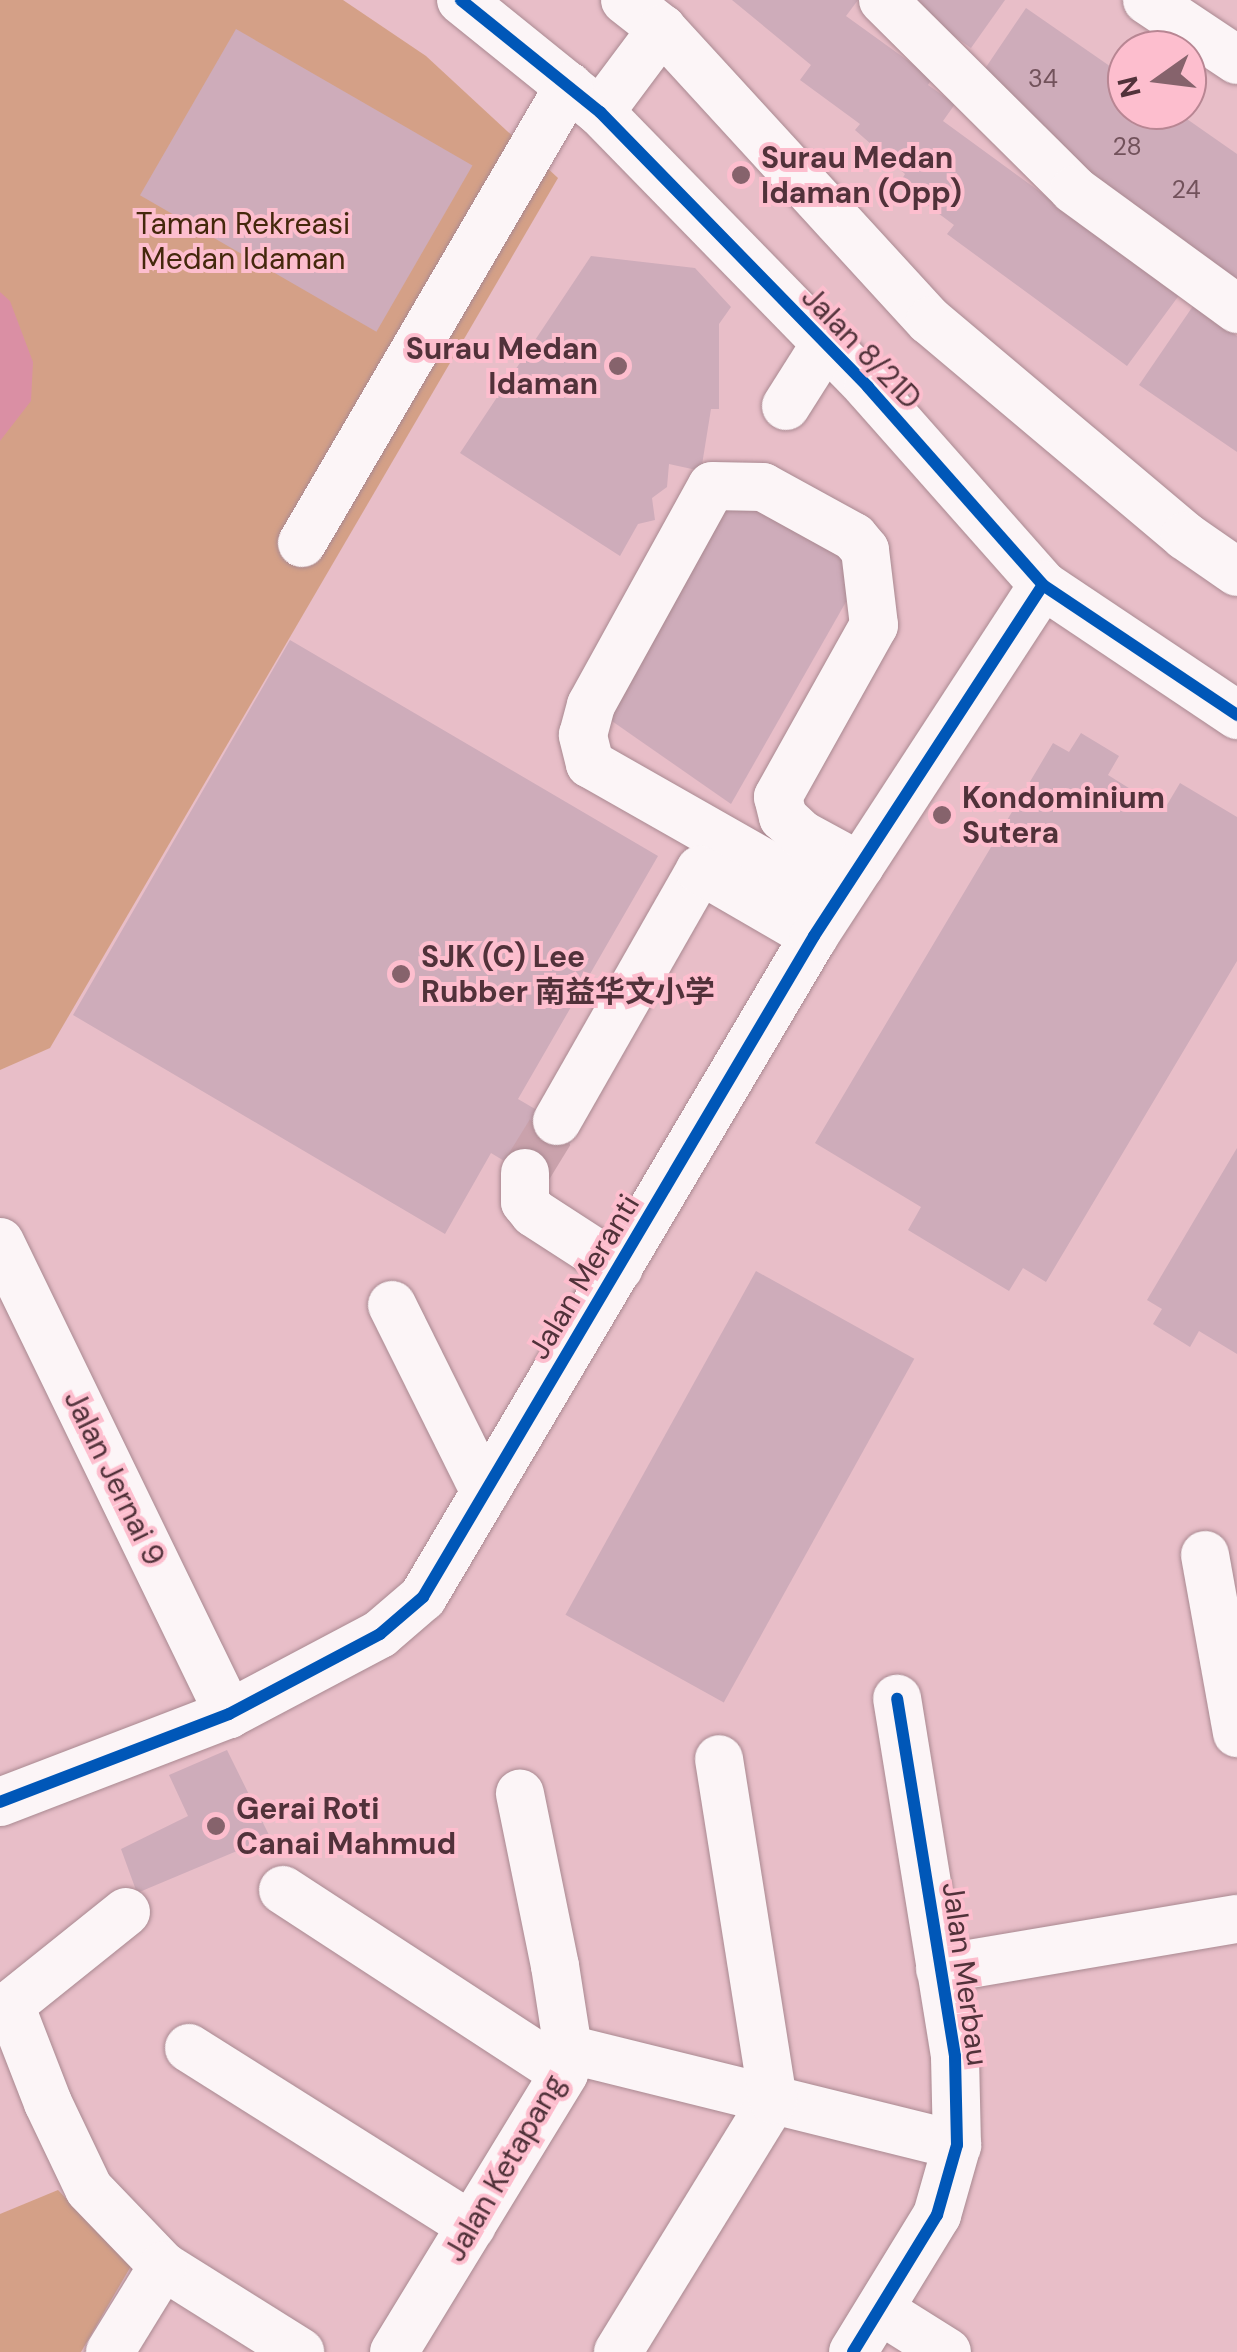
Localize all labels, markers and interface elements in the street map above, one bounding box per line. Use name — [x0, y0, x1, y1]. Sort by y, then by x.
north arrow — [1107, 30, 1207, 130]
house number: 34 — [1028, 64, 1058, 94]
text: N — [1109, 73, 1150, 101]
house number: 28 — [1112, 132, 1142, 162]
place label: Surau Medan Idaman (Opp) — [761, 140, 962, 210]
marker: Surau Medan Idaman (Opp) — [730, 164, 752, 186]
house number: 24 — [1171, 175, 1201, 205]
park label: Taman Rekreasi Medan Idaman — [136, 206, 350, 276]
street label: Jalan 8/21D — [794, 279, 928, 417]
place label: Surau Medan Idaman — [406, 331, 598, 402]
marker: Surau Medan Idaman — [607, 355, 629, 377]
place label: Kondominium Sutera — [962, 780, 1165, 850]
marker: Kondominium Sutera — [931, 804, 953, 826]
place label: SJK (C) Lee Rubber 南益华文小学 — [421, 939, 715, 1010]
marker: SJK (C) Lee Rubber 南益华文小学 — [390, 963, 412, 985]
street label: Jalan Meranti — [521, 1188, 647, 1366]
street label: Jalan Jernai 9 — [56, 1385, 172, 1571]
place label: Gerai Roti Canai Mahmud — [236, 1791, 456, 1862]
marker: Gerai Roti Canai Mahmud — [205, 1815, 227, 1837]
street label: Jalan Merbau — [934, 1880, 996, 2068]
street label: Jalan Ketapang — [437, 2068, 573, 2268]

